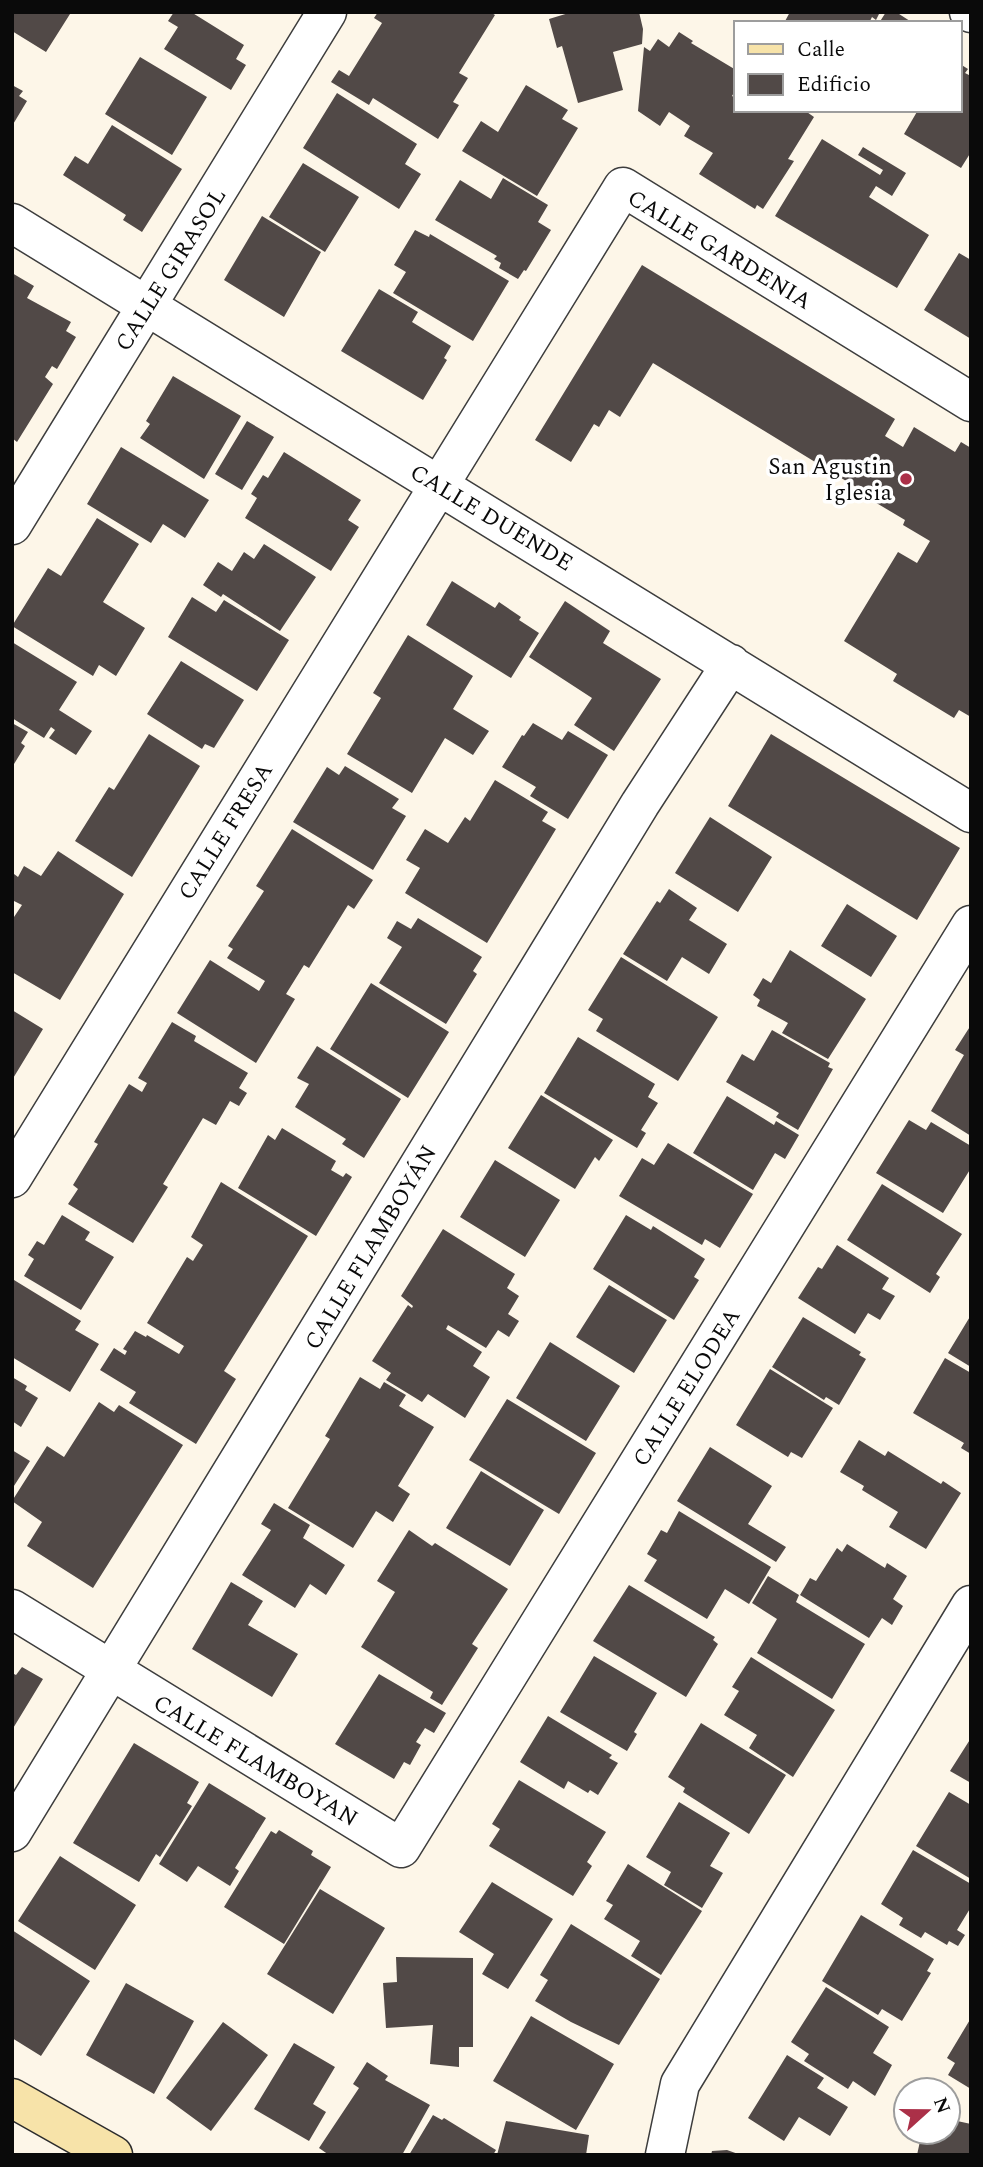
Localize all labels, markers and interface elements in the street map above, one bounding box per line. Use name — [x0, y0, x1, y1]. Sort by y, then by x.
legend — [734, 21, 962, 112]
text: Calle — [797, 34, 845, 66]
text: Edificio — [797, 69, 871, 101]
street label: CALLE GIRASOL — [107, 181, 236, 358]
street label: CALLE GARDENIA — [620, 181, 818, 319]
place label: San Agustin Iglesia — [768, 450, 892, 511]
street label: CALLE DUENDE — [403, 456, 580, 581]
marker: San Agustin Iglesia — [898, 471, 914, 487]
street label: CALLE FRESA — [170, 756, 283, 907]
street label: CALLE FLAMBOYÁN — [296, 1139, 446, 1357]
street label: CALLE ELODEA — [624, 1302, 750, 1474]
street label: CALLE FLAMBOYAN — [146, 1686, 364, 1836]
north arrow — [892, 2076, 962, 2146]
text: N — [925, 2093, 958, 2118]

